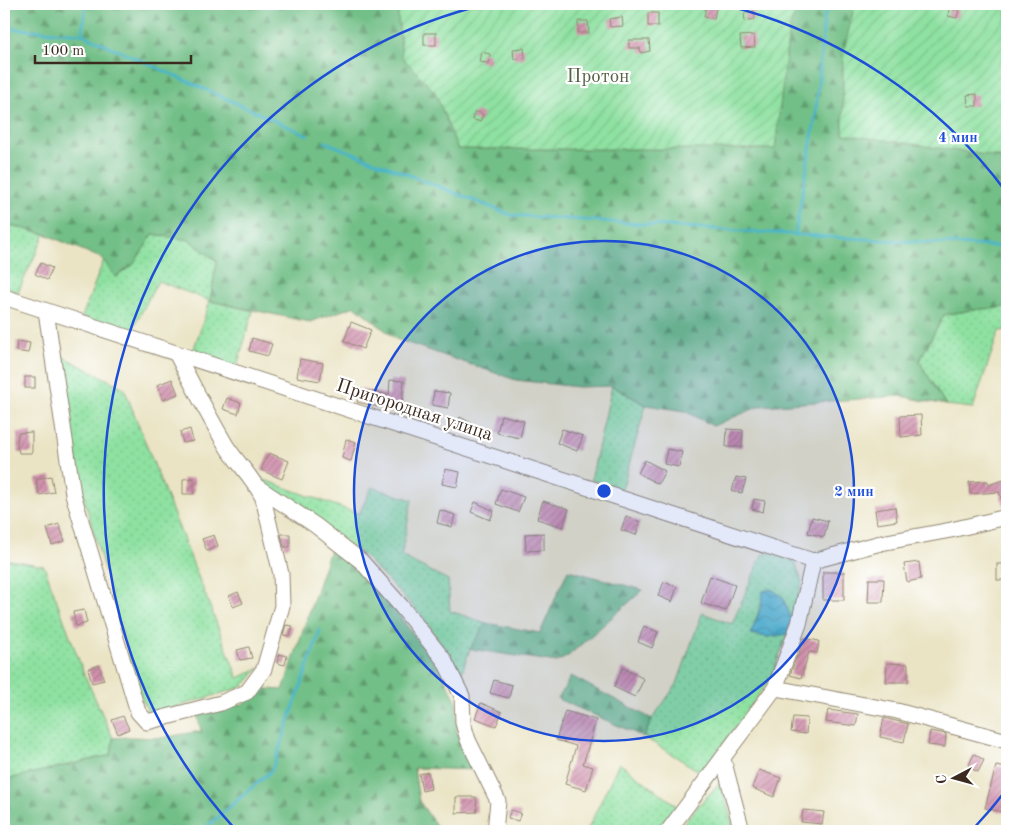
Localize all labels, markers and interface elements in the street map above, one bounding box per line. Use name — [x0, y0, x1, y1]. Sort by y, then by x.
scale bar — [35, 32, 191, 64]
text: 100 m — [42, 44, 84, 59]
park label: Протон — [566, 68, 630, 87]
text: 4 мин — [938, 131, 978, 146]
street label: Пригородная улица — [333, 377, 495, 445]
centre of rings — [595, 482, 613, 500]
text: 2 мин — [834, 485, 874, 500]
north arrow — [928, 752, 978, 802]
text: С — [935, 774, 950, 785]

